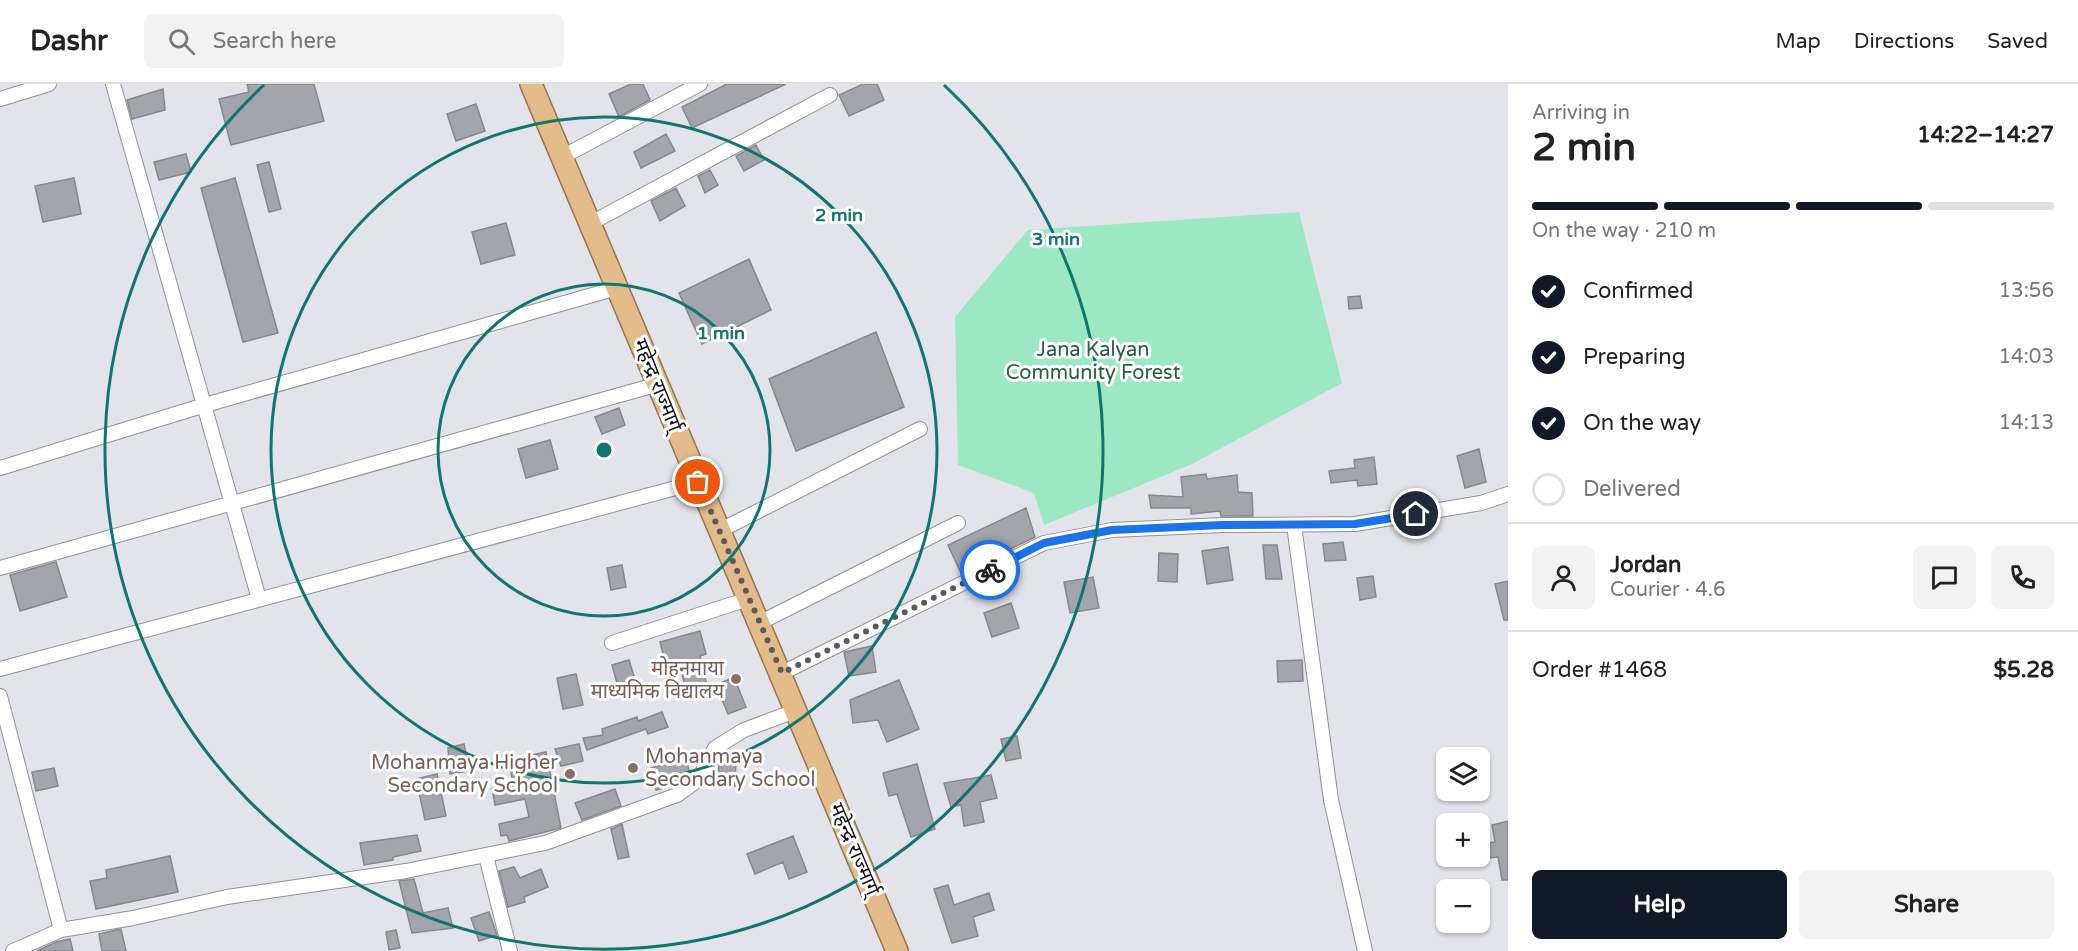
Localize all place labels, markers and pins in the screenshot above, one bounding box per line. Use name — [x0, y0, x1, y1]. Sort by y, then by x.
centre of rings — [594, 440, 614, 460]
pin — [672, 456, 723, 507]
pin — [1390, 488, 1441, 539]
place label: मोहनमाया माध्यमिक विद्यालय — [591, 656, 725, 704]
marker: मोहनमाया माध्यमिक विद्यालय — [729, 672, 743, 686]
place label: Mohanmaya Secondary School — [645, 745, 815, 792]
place label: Mohanmaya Higher Secondary School — [371, 751, 558, 798]
marker: Mohanmaya Secondary School — [626, 761, 640, 775]
marker: Mohanmaya Higher Secondary School — [563, 767, 577, 781]

